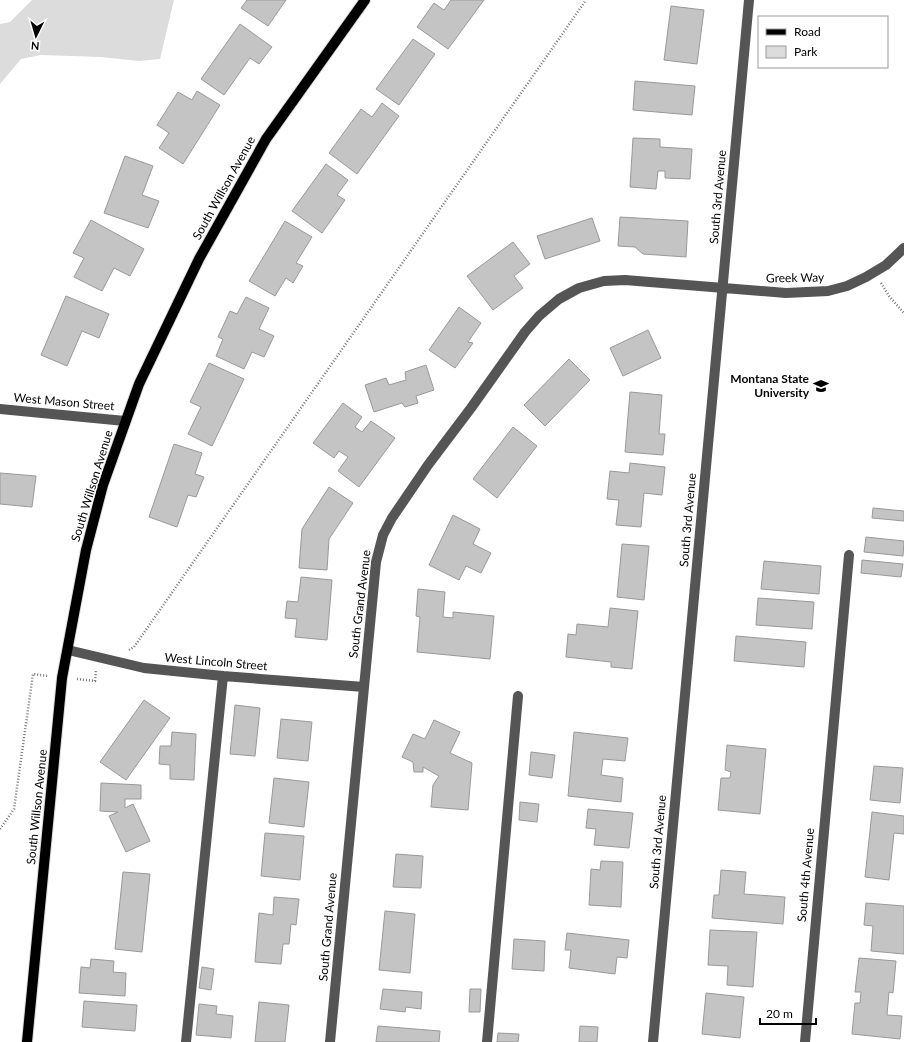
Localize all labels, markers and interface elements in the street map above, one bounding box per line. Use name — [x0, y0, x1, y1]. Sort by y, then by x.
north arrow — [16, 16, 56, 56]
legend — [758, 16, 888, 68]
text: Road — [794, 24, 821, 39]
text: N — [30, 40, 40, 53]
text: Park — [794, 44, 818, 59]
street label: South Willson Avenue — [189, 133, 258, 242]
street label: South 3rd Avenue — [706, 149, 729, 245]
street label: Greek Way — [766, 269, 825, 286]
place label: Montana State University — [730, 371, 810, 400]
school or university icon: Montana State University — [812, 377, 830, 395]
street label: West Mason Street — [13, 390, 116, 413]
street label: South Willson Avenue — [67, 428, 116, 543]
street label: South 3rd Avenue — [676, 472, 699, 568]
street label: South Grand Avenue — [345, 549, 374, 659]
street label: West Lincoln Street — [164, 650, 269, 674]
street label: South Willson Avenue — [23, 749, 50, 865]
street label: South 3rd Avenue — [646, 794, 669, 890]
street label: South 4th Avenue — [794, 827, 817, 923]
street label: South Grand Avenue — [315, 872, 340, 982]
scale bar — [760, 1000, 816, 1026]
text: 20 m — [766, 1006, 793, 1021]

